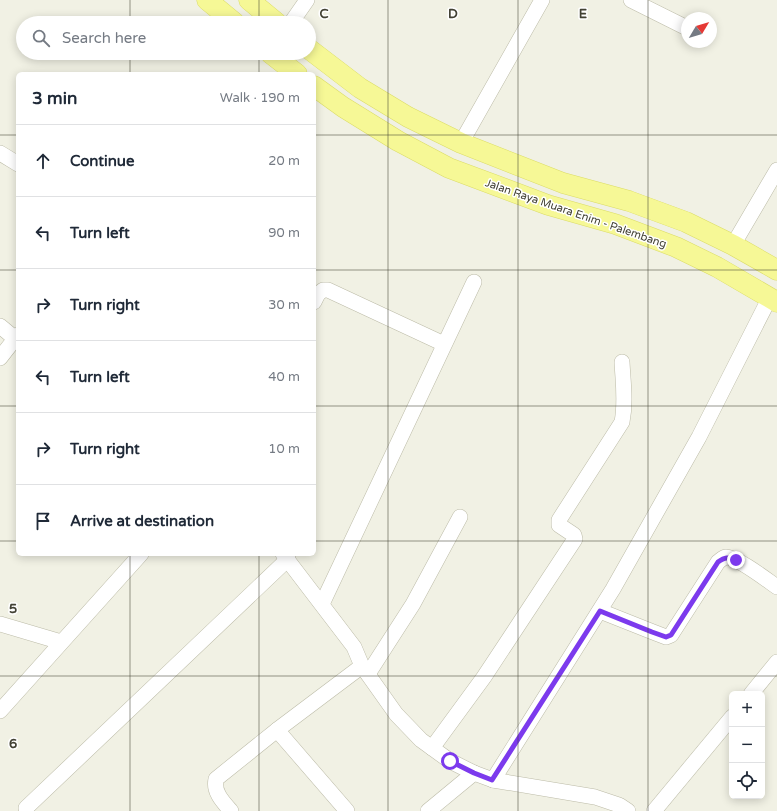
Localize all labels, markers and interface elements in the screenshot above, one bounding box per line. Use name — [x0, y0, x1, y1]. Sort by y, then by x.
text: C — [319, 6, 329, 22]
text: D — [448, 6, 458, 22]
text: E — [579, 6, 587, 22]
north arrow — [681, 12, 717, 48]
search box — [16, 16, 316, 60]
icon: search — [30, 27, 52, 49]
text: Search here — [62, 29, 146, 47]
text: 3 min — [32, 88, 77, 109]
text: Walk · 190 m — [220, 90, 300, 106]
icon: ahead — [32, 150, 54, 172]
text: Continue — [70, 152, 134, 170]
text: 20 m — [268, 153, 300, 169]
street label: Jalan Raya Muara Enim - Palembang — [483, 176, 668, 251]
icon: left — [32, 222, 54, 244]
text: Turn left — [70, 224, 130, 242]
text: 90 m — [268, 225, 300, 241]
icon: right — [32, 294, 54, 316]
text: Turn right — [70, 296, 140, 314]
text: 30 m — [268, 297, 300, 313]
icon: left — [32, 366, 54, 388]
text: Turn left — [70, 368, 130, 386]
text: 40 m — [268, 369, 300, 385]
icon: right — [32, 438, 54, 460]
text: Turn right — [70, 440, 140, 458]
text: 10 m — [268, 441, 300, 457]
icon: arrive — [32, 510, 54, 532]
text: Arrive at destination — [70, 512, 214, 530]
route end — [727, 551, 745, 569]
text: 5 — [9, 601, 17, 617]
map controls — [729, 691, 765, 799]
button: + — [729, 691, 765, 727]
button: − — [729, 727, 765, 763]
text: 6 — [9, 736, 17, 752]
route start — [441, 752, 459, 770]
button: locate — [729, 763, 765, 799]

